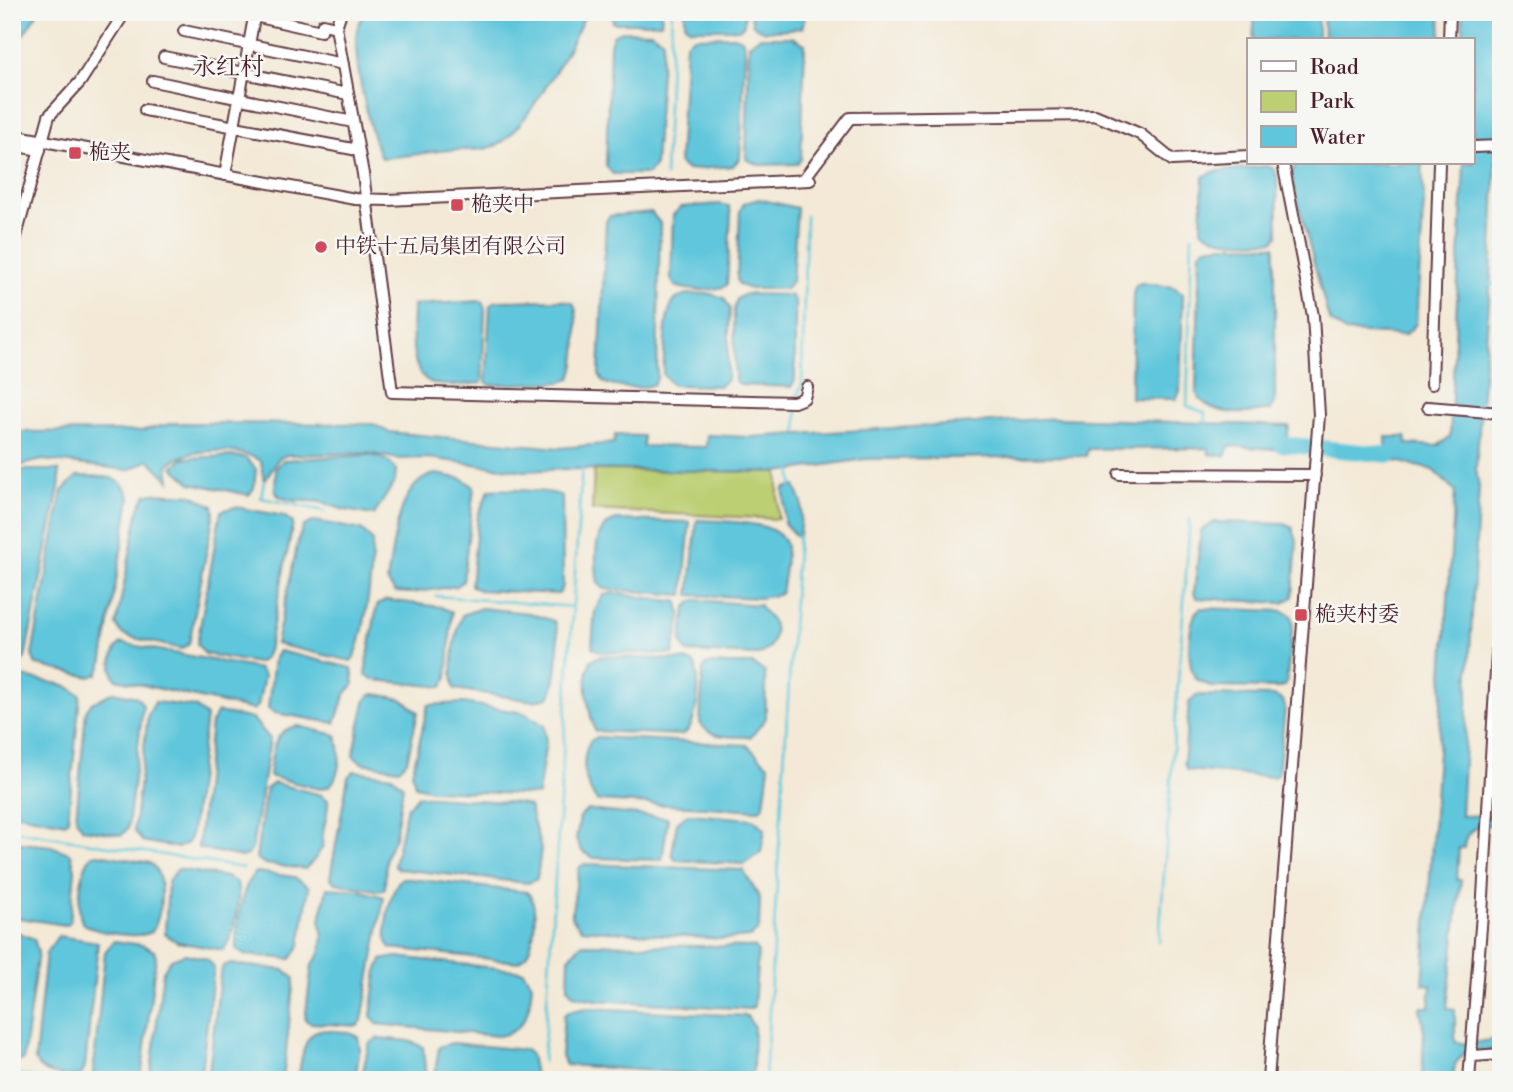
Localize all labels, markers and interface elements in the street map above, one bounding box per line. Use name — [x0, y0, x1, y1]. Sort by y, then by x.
legend — [1247, 38, 1474, 164]
district label: 永红村 — [192, 53, 264, 83]
text: Road — [1310, 55, 1359, 81]
text: Park — [1310, 89, 1355, 115]
text: Water — [1309, 125, 1365, 151]
place label: 桅夹 — [89, 140, 131, 166]
marker: 桅夹 — [67, 145, 83, 161]
place label: 桅夹中 — [471, 192, 534, 218]
marker: 桅夹中 — [449, 197, 465, 213]
place label: 中铁十五局集团有限公司 — [335, 234, 566, 260]
marker: 中铁十五局集团有限公司 — [313, 239, 329, 255]
place label: 桅夹村委 — [1315, 602, 1399, 628]
marker: 桅夹村委 — [1293, 607, 1309, 623]

